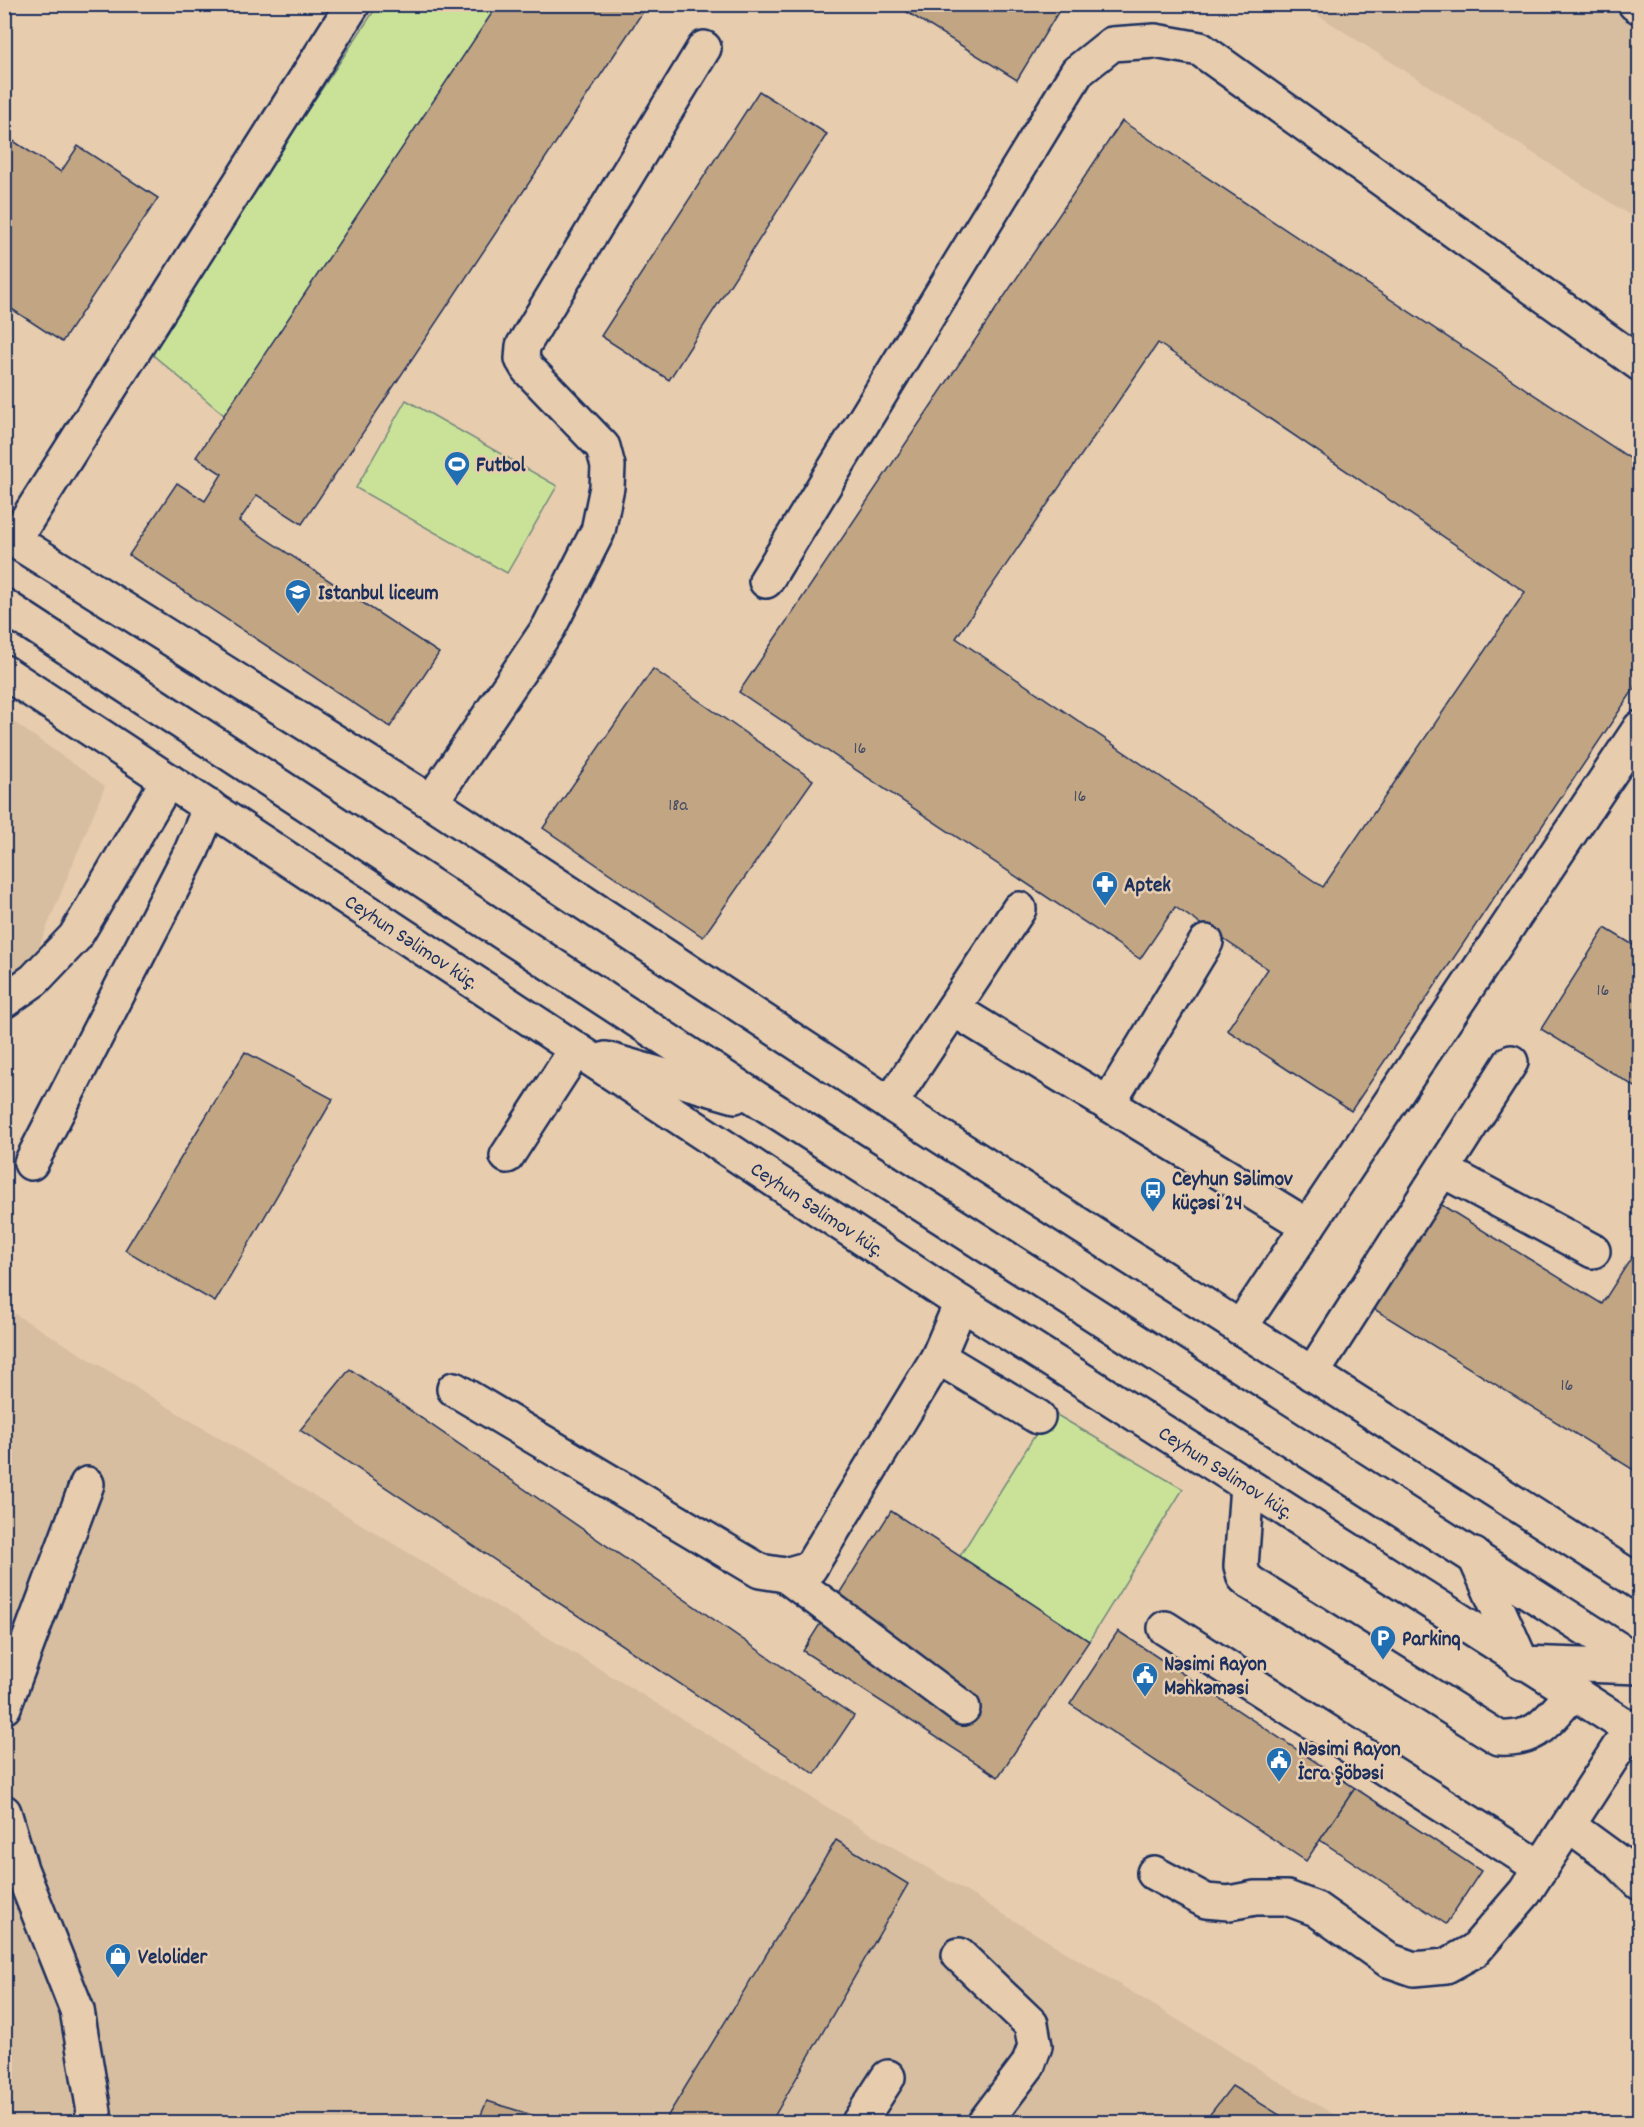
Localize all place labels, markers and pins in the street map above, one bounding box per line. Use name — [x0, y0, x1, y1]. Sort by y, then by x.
sports icon: Futbol — [442, 449, 472, 487]
place label: Futbol — [476, 452, 527, 482]
school or university icon: Istanbul liceum — [283, 577, 313, 615]
place label: Istanbul liceum — [318, 580, 439, 610]
pharmacy icon: Aptek — [1090, 869, 1120, 907]
place label: Aptek — [1124, 872, 1171, 902]
place label: Ceyhun Səlimov küçəsi 24 — [1172, 1166, 1293, 1220]
bus stop icon: Ceyhun Səlimov küçəsi 24 — [1138, 1175, 1168, 1213]
parking icon: Parkinq — [1368, 1623, 1398, 1661]
place label: Parkinq — [1402, 1626, 1461, 1656]
place label: Nəsimi Rayon Məhkəməsi — [1164, 1651, 1267, 1705]
public building icon: Nəsimi Rayon Məhkəməsi — [1130, 1660, 1160, 1698]
place label: Nəsimi Rayon İcra Şöbəsi — [1298, 1736, 1401, 1790]
public building icon: Nəsimi Rayon İcra Şöbəsi — [1264, 1745, 1294, 1783]
shop icon: Velolider — [103, 1941, 133, 1979]
place label: Velolider — [138, 1944, 209, 1974]

